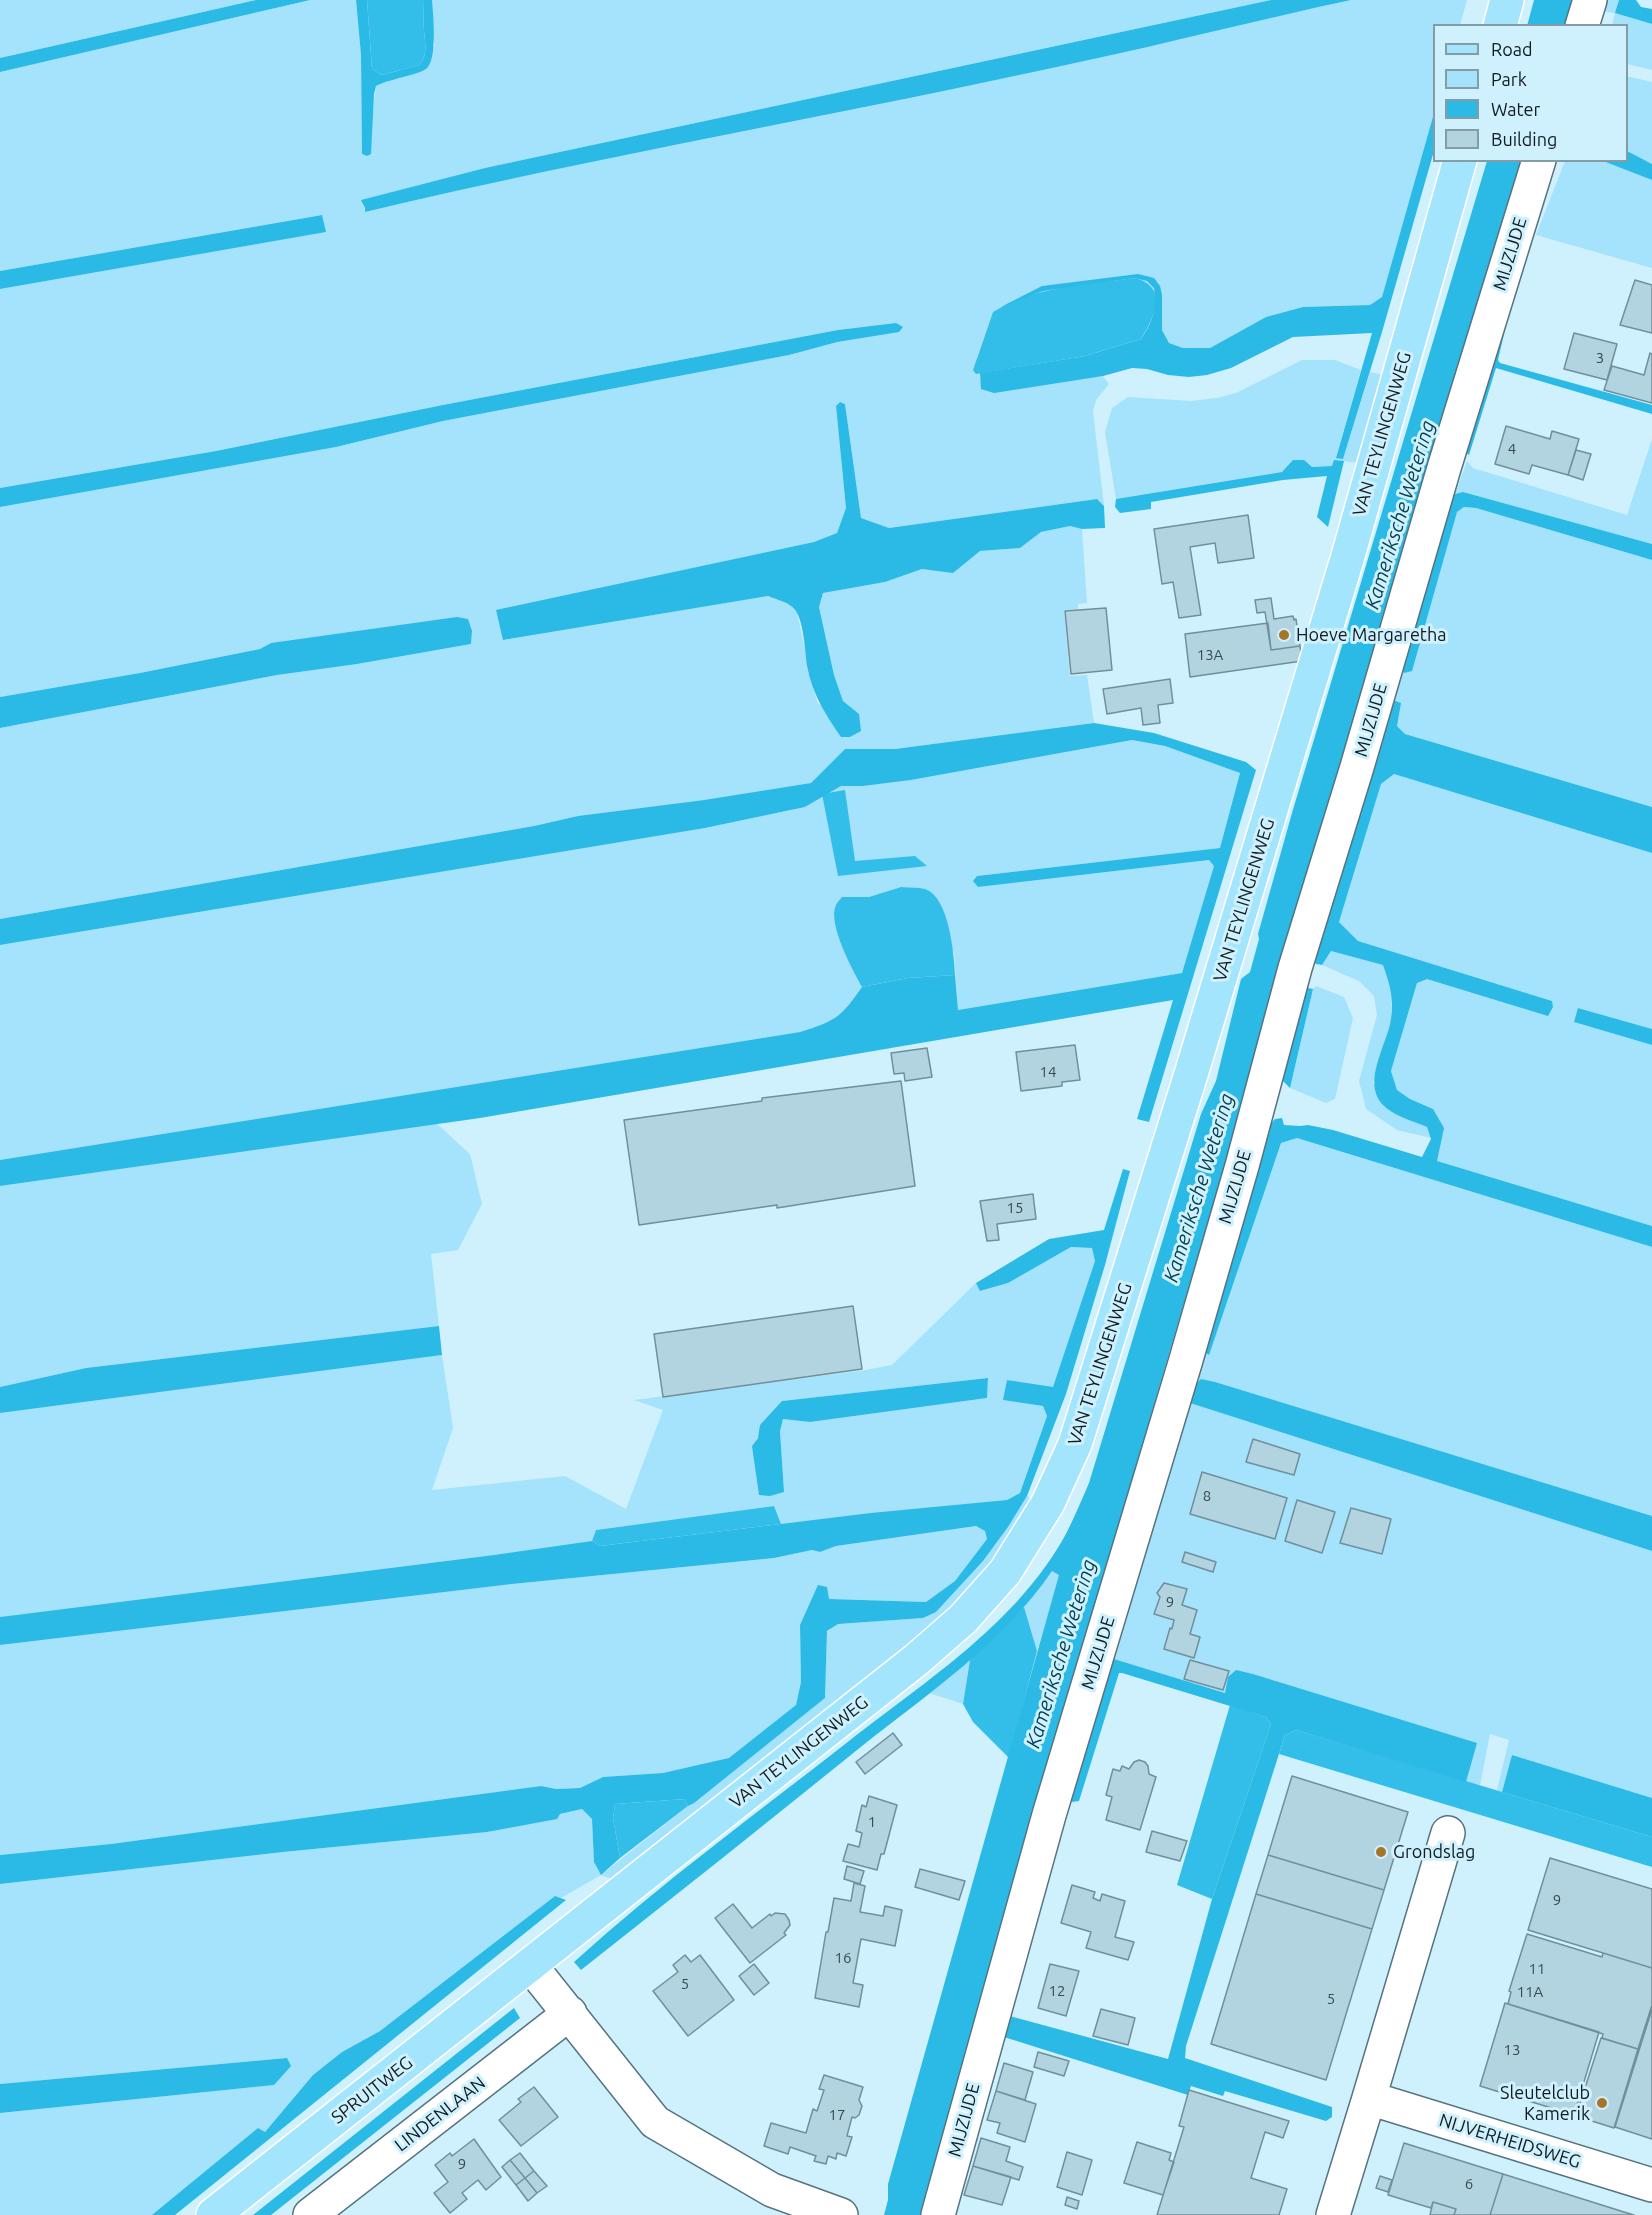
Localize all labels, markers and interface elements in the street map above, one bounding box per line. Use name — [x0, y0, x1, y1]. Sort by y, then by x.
legend — [1433, 24, 1628, 162]
text: Road — [1491, 39, 1533, 59]
text: Park — [1491, 69, 1527, 89]
text: Water — [1491, 99, 1540, 119]
text: Building — [1491, 129, 1557, 149]
street label: MIJZIJDE — [1489, 215, 1531, 293]
house number: 3 — [1596, 349, 1604, 367]
street label: VAN TEYLINGENWEG — [1348, 350, 1416, 518]
water label: Kameriksche Wetering — [1360, 418, 1440, 612]
house number: 4 — [1508, 440, 1516, 458]
place label: Hoeve Margaretha — [1296, 624, 1446, 646]
marker: Hoeve Margaretha — [1277, 628, 1291, 642]
house number: 13A — [1197, 646, 1223, 664]
street label: MIJZIJDE — [1350, 681, 1392, 759]
street label: VAN TEYLINGENWEG — [1209, 816, 1279, 984]
house number: 14 — [1040, 1063, 1056, 1081]
water label: Kameriksche Wetering — [1159, 1091, 1239, 1285]
street label: MIJZIJDE — [1214, 1148, 1256, 1226]
house number: 15 — [1007, 1199, 1023, 1217]
street label: VAN TEYLINGENWEG — [1064, 1280, 1136, 1448]
house number: 8 — [1203, 1487, 1211, 1505]
water label: Kameriksche Wetering — [1021, 1557, 1101, 1751]
house number: 9 — [1166, 1593, 1174, 1611]
street label: MIJZIJDE — [1077, 1614, 1119, 1692]
street label: VAN TEYLINGENWEG — [726, 1691, 872, 1813]
house number: 1 — [868, 1813, 876, 1831]
place label: Grondslag — [1393, 1841, 1475, 1863]
marker: Grondslag — [1374, 1845, 1388, 1859]
house number: 9 — [1553, 1891, 1561, 1909]
house number: 16 — [835, 1949, 851, 1967]
house number: 11 — [1529, 1960, 1545, 1978]
house number: 5 — [681, 1975, 689, 1993]
house number: 12 — [1049, 1982, 1065, 2000]
house number: 11A — [1517, 1983, 1543, 2001]
house number: 5 — [1327, 1990, 1335, 2008]
house number: 13 — [1504, 2041, 1520, 2059]
street label: SPRUITWEG — [327, 2052, 417, 2128]
street label: LINDENLAAN — [390, 2072, 490, 2156]
street label: MIJZIJDE — [944, 2081, 984, 2159]
place label: Sleutelclub Kamerik — [1500, 2082, 1590, 2124]
marker: Sleutelclub Kamerik — [1595, 2096, 1609, 2110]
house number: 17 — [829, 2106, 845, 2124]
street label: NIJVERHEIDSWEG — [1437, 2109, 1583, 2173]
house number: 9 — [458, 2155, 466, 2173]
house number: 6 — [1465, 2175, 1473, 2193]

